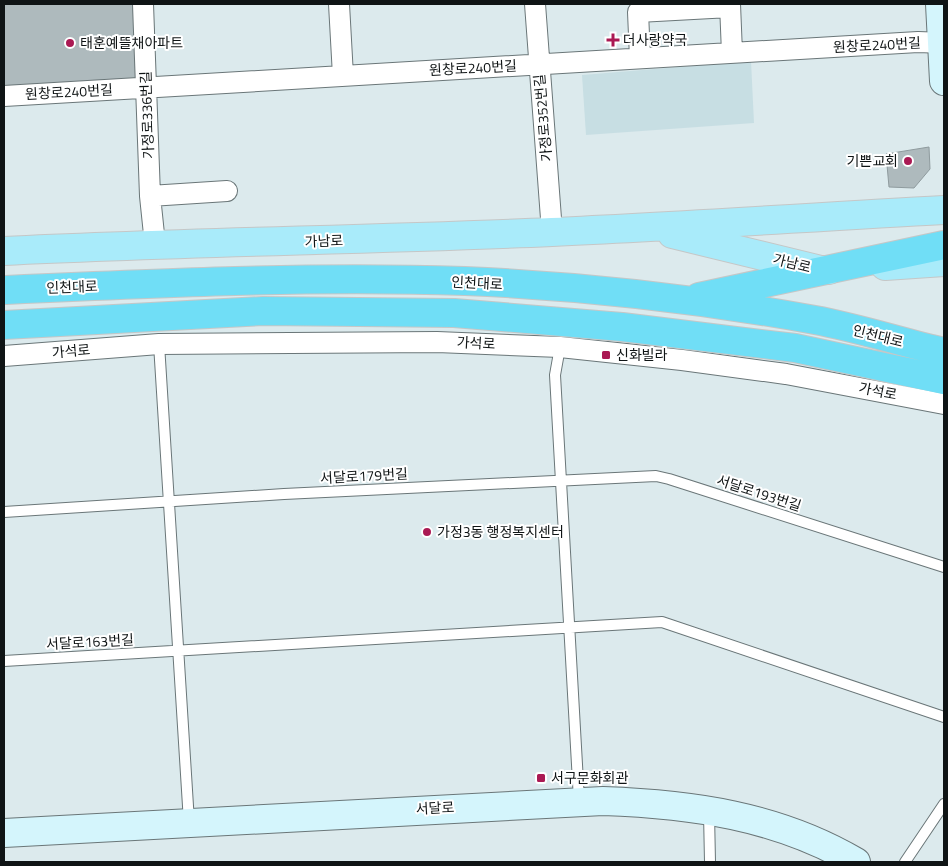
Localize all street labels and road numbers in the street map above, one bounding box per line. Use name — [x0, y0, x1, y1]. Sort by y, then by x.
street label: 원창로240번길 — [833, 32, 921, 57]
street label: 원창로240번길 — [429, 55, 517, 80]
street label: 가정로336번길 — [134, 71, 159, 159]
street label: 가정로352번길 — [528, 73, 557, 163]
street label: 원창로240번길 — [25, 79, 113, 104]
street label: 가남로 — [304, 229, 344, 252]
street label: 가남로 — [771, 248, 814, 277]
street label: 인천대로 — [451, 271, 503, 294]
street label: 인천대로 — [46, 275, 98, 298]
street label: 인천대로 — [851, 319, 906, 352]
street label: 가석로 — [456, 331, 496, 354]
street label: 가석로 — [51, 338, 91, 363]
street label: 가석로 — [857, 377, 899, 405]
street label: 서달로179번길 — [320, 463, 408, 488]
street label: 서달로193번길 — [714, 469, 804, 516]
street label: 서달로163번길 — [46, 629, 134, 654]
street label: 서달로 — [415, 796, 455, 819]

